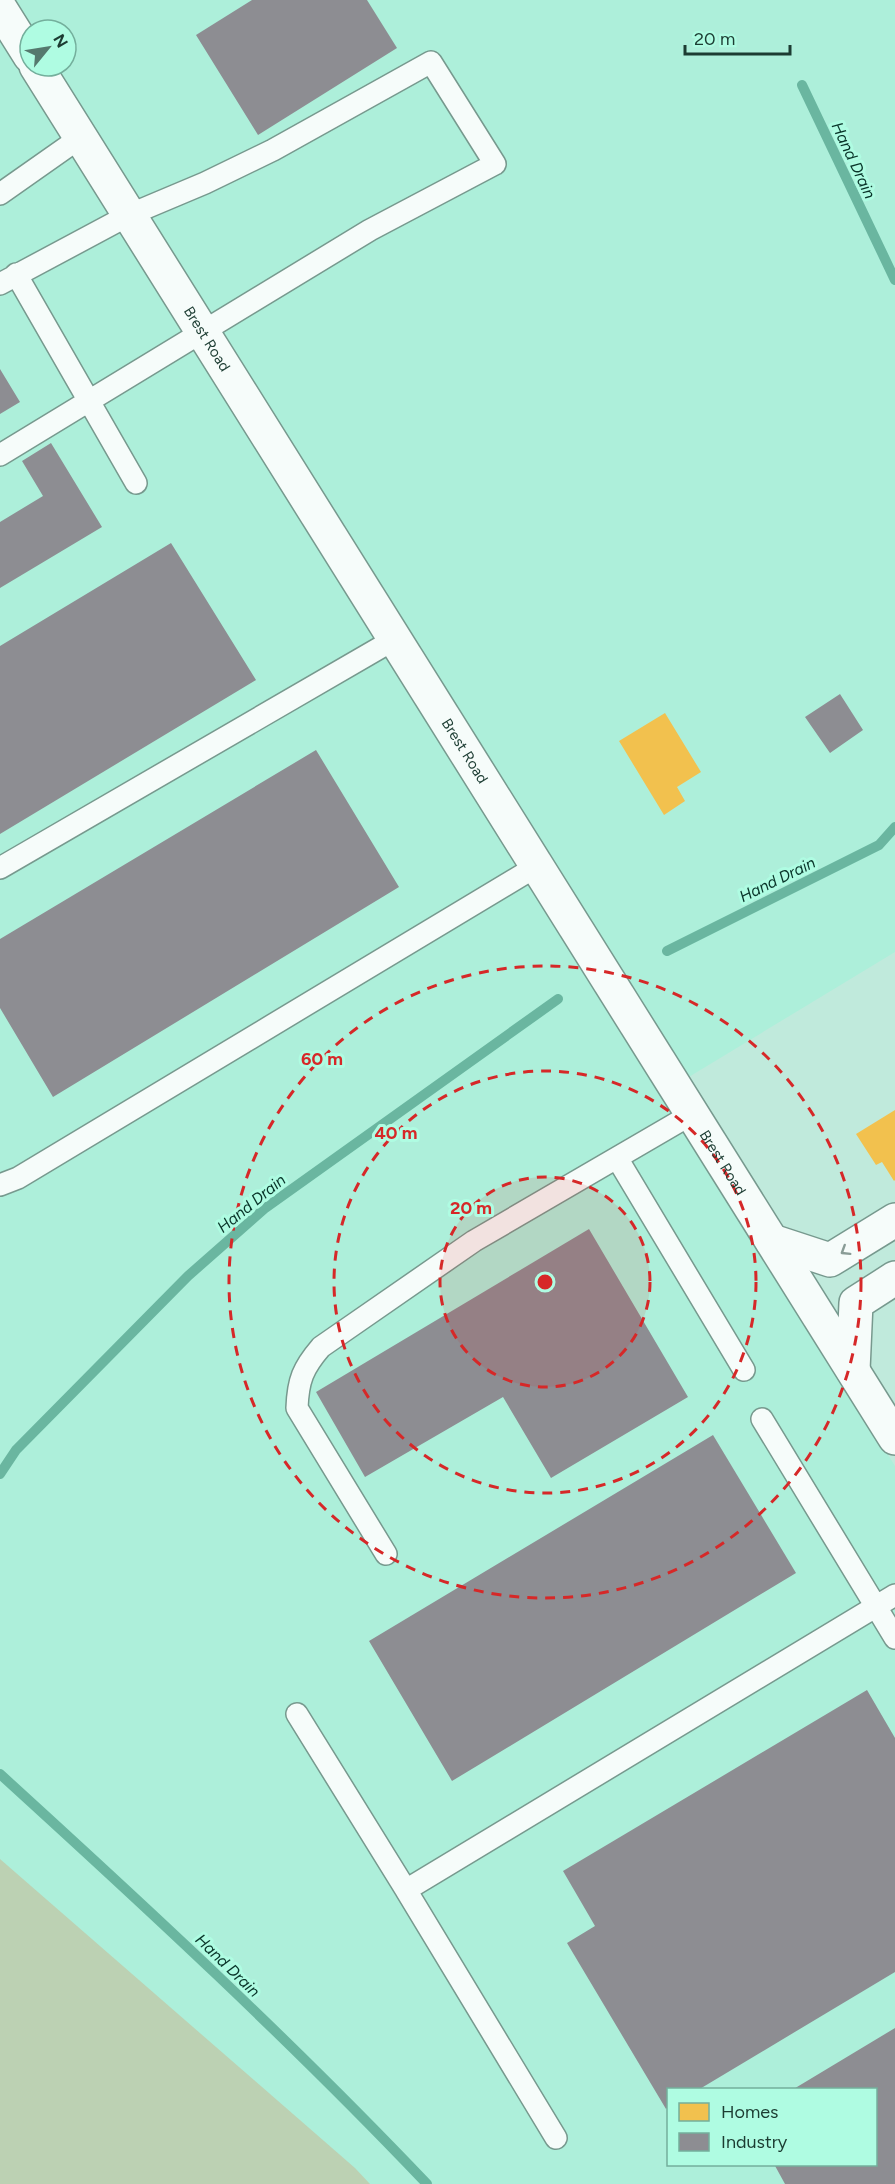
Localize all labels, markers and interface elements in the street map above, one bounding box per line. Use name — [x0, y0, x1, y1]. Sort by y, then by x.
north arrow — [18, 18, 78, 78]
scale bar — [685, 18, 790, 56]
text: 20 m — [694, 28, 735, 50]
text: N — [49, 31, 72, 51]
water label: Hand Drain — [828, 119, 880, 202]
street label: Brest Road — [180, 303, 234, 375]
street label: Brest Road — [438, 715, 492, 787]
water label: Hand Drain — [736, 853, 818, 906]
text: 60 m — [301, 1048, 343, 1070]
text: 40 m — [374, 1122, 418, 1144]
street label: Brest Road — [696, 1127, 750, 1199]
water label: Hand Drain — [213, 1170, 289, 1237]
text: 20 m — [450, 1197, 492, 1219]
one-way arrow — [841, 1243, 851, 1255]
centre of rings — [535, 1272, 555, 1292]
water label: Hand Drain — [191, 1930, 264, 2001]
legend — [667, 2088, 877, 2166]
text: Homes — [721, 2101, 779, 2123]
text: Industry — [721, 2131, 788, 2153]

